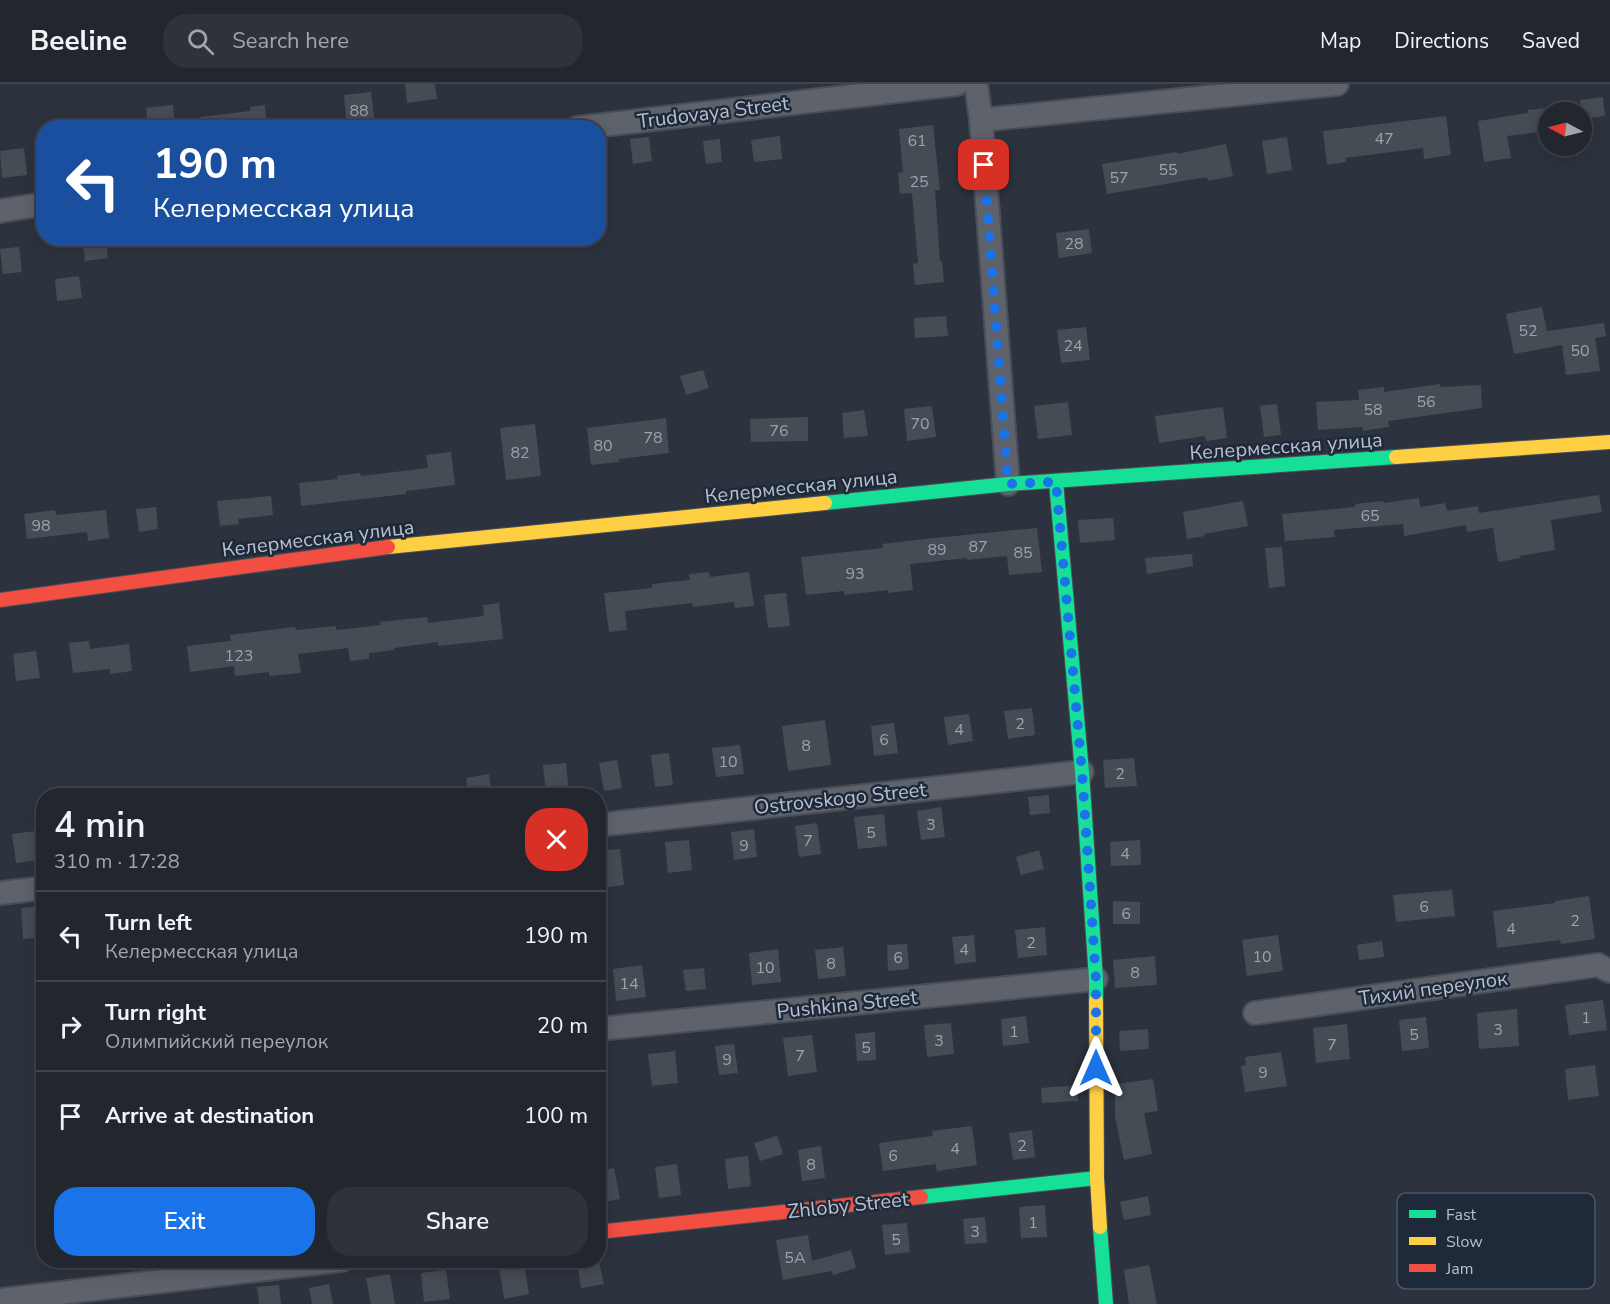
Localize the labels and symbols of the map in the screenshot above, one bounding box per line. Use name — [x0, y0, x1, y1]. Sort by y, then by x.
street label: Trudovaya Street — [636, 90, 791, 135]
house number: 88 — [349, 100, 369, 122]
north arrow — [1538, 102, 1592, 156]
house number: 47 — [1374, 128, 1394, 150]
house number: 61 — [907, 130, 927, 152]
pin — [958, 139, 1009, 190]
house number: 55 — [1158, 159, 1178, 181]
house number: 57 — [1109, 167, 1129, 189]
house number: 25 — [909, 171, 929, 193]
house number: 28 — [1064, 233, 1084, 255]
house number: 52 — [1518, 320, 1538, 342]
house number: 24 — [1063, 335, 1083, 357]
house number: 50 — [1570, 340, 1590, 362]
house number: 56 — [1416, 391, 1436, 413]
house number: 58 — [1363, 399, 1383, 421]
house number: 70 — [910, 413, 930, 435]
house number: 76 — [769, 420, 789, 442]
street label: Келермесская улица — [1189, 426, 1384, 467]
house number: 78 — [643, 427, 663, 449]
house number: 80 — [593, 435, 613, 457]
house number: 82 — [510, 442, 530, 464]
street label: Келермесская улица — [703, 463, 899, 510]
house number: 65 — [1360, 505, 1380, 527]
street label: Келермесская улица — [220, 513, 416, 564]
house number: 98 — [31, 515, 51, 537]
house number: 87 — [968, 536, 988, 558]
house number: 89 — [927, 539, 947, 561]
house number: 85 — [1013, 542, 1033, 564]
house number: 93 — [845, 563, 865, 585]
house number: 123 — [225, 645, 253, 667]
house number: 2 — [1015, 713, 1025, 735]
house number: 4 — [954, 719, 964, 741]
house number: 6 — [879, 729, 889, 751]
house number: 8 — [801, 735, 811, 757]
house number: 10 — [718, 751, 738, 773]
house number: 2 — [1115, 763, 1125, 785]
street label: Ostrovskogo Street — [753, 776, 928, 821]
house number: 3 — [926, 814, 936, 836]
house number: 5 — [866, 822, 876, 844]
house number: 7 — [803, 830, 813, 852]
house number: 9 — [739, 835, 749, 857]
house number: 4 — [1120, 843, 1130, 865]
house number: 6 — [1419, 896, 1429, 918]
house number: 6 — [1121, 903, 1131, 925]
house number: 2 — [1570, 910, 1580, 932]
house number: 4 — [1506, 918, 1516, 940]
house number: 2 — [1026, 932, 1036, 954]
house number: 4 — [959, 939, 969, 961]
house number: 10 — [1252, 946, 1272, 968]
house number: 6 — [893, 947, 903, 969]
house number: 8 — [826, 953, 836, 975]
house number: 10 — [755, 957, 775, 979]
house number: 8 — [1130, 962, 1140, 984]
street label: Тихий переулок — [1357, 965, 1510, 1012]
house number: 14 — [619, 973, 639, 995]
street label: Pushkina Street — [776, 984, 920, 1025]
house number: 1 — [1581, 1007, 1591, 1029]
house number: 3 — [1493, 1019, 1503, 1041]
house number: 1 — [1009, 1021, 1019, 1043]
house number: 5 — [1409, 1024, 1419, 1046]
house number: 3 — [934, 1030, 944, 1052]
house number: 7 — [1327, 1034, 1337, 1056]
position arrow — [1064, 1036, 1128, 1100]
house number: 5 — [861, 1037, 871, 1059]
house number: 7 — [795, 1045, 805, 1067]
house number: 9 — [722, 1049, 732, 1071]
house number: 9 — [1258, 1062, 1268, 1084]
house number: 2 — [1017, 1135, 1027, 1157]
house number: 4 — [950, 1138, 960, 1160]
house number: 6 — [888, 1145, 898, 1167]
house number: 8 — [806, 1154, 816, 1176]
street label: Zhloby Street — [786, 1186, 911, 1225]
legend — [1397, 1193, 1595, 1289]
text: Fast — [1446, 1204, 1477, 1226]
house number: 1 — [1028, 1212, 1038, 1234]
house number: 3 — [970, 1221, 980, 1243]
house number: 5 — [891, 1229, 901, 1251]
text: Slow — [1446, 1231, 1483, 1253]
house number: 5А — [784, 1247, 806, 1269]
text: Jam — [1445, 1258, 1473, 1280]

